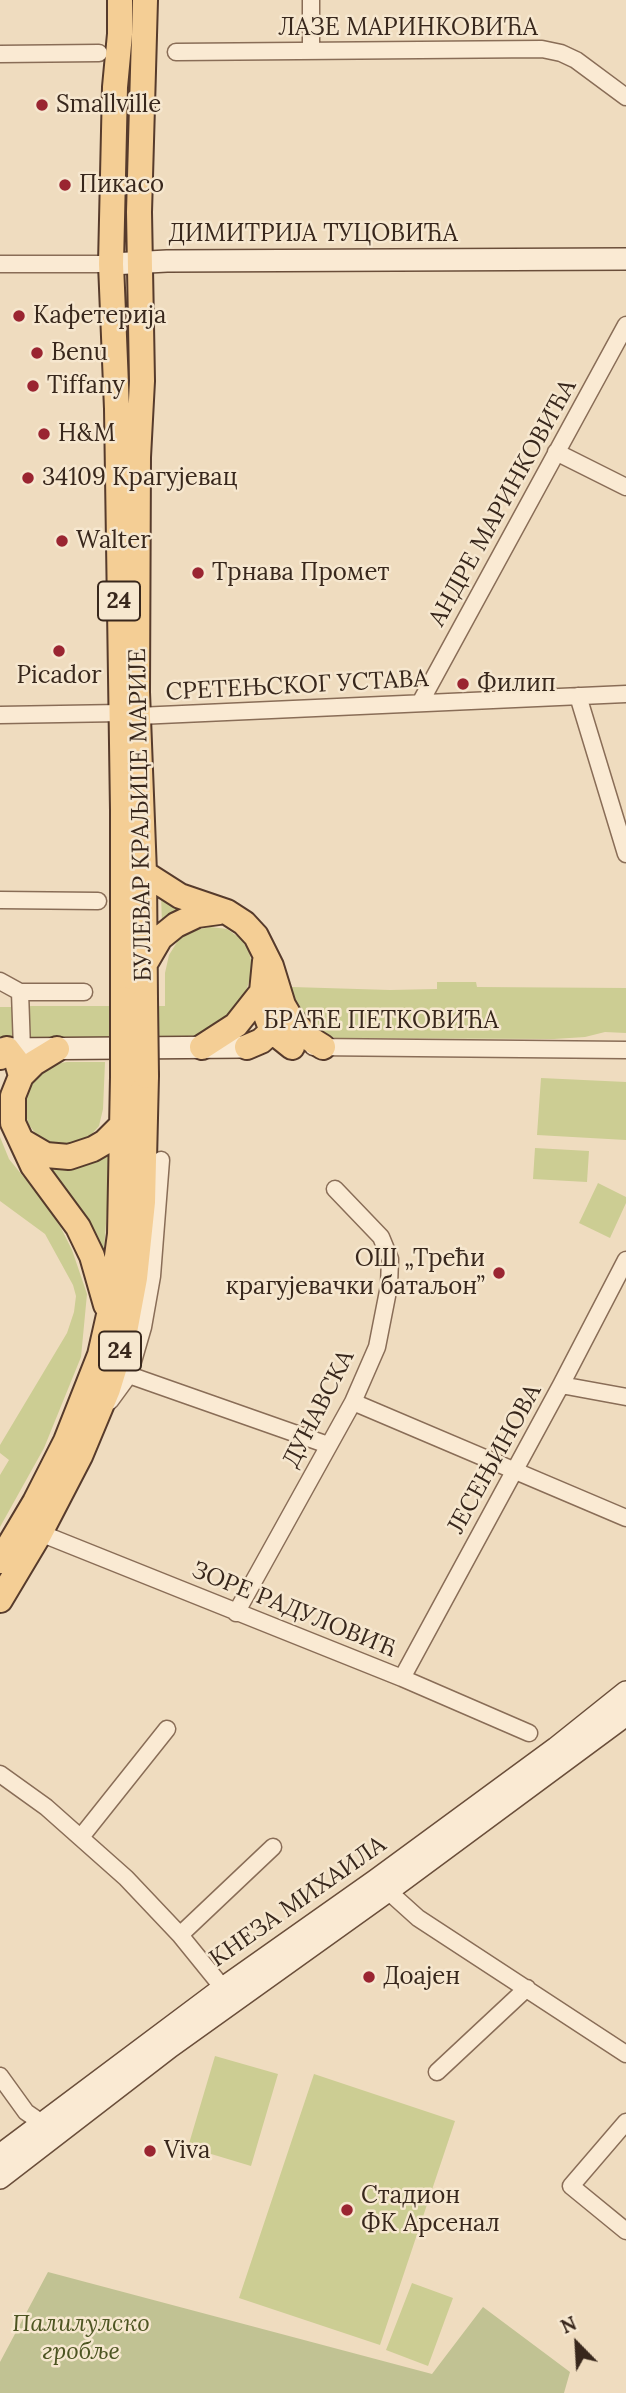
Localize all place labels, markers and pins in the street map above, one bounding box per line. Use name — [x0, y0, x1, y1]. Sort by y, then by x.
place label: Smallville — [56, 91, 161, 119]
marker: Smallville — [34, 97, 50, 113]
place label: Пикасо — [79, 171, 164, 199]
marker: Пикасо — [57, 177, 73, 193]
place label: Кафетерија — [33, 302, 166, 330]
marker: Кафетерија — [11, 308, 27, 324]
place label: Benu — [51, 339, 108, 367]
marker: Benu — [29, 345, 45, 361]
place label: Tiffany — [47, 372, 125, 400]
marker: Tiffany — [25, 378, 41, 394]
place label: H&M — [58, 420, 115, 448]
marker: H&M — [36, 426, 52, 442]
place label: 34109 Крагујевац — [42, 464, 237, 492]
marker: 34109 Крагујевац — [20, 470, 36, 486]
place label: Walter — [76, 527, 151, 555]
marker: Walter — [54, 533, 70, 549]
place label: Трнава Промет — [212, 559, 389, 587]
marker: Трнава Промет — [190, 565, 206, 581]
marker: Picador — [51, 643, 67, 659]
place label: Picador — [16, 662, 102, 690]
place label: Филип — [477, 670, 556, 698]
marker: Филип — [455, 676, 471, 692]
place label: ОШ „Трећи крагујевачки батаљон” — [226, 1245, 485, 1301]
marker: ОШ „Трећи крагујевачки батаљон” — [491, 1265, 507, 1281]
place label: Доајен — [383, 1963, 460, 1991]
marker: Доајен — [361, 1969, 377, 1985]
place label: Viva — [164, 2137, 210, 2165]
marker: Viva — [142, 2143, 158, 2159]
place label: Стадион ФК Арсенал — [361, 2182, 500, 2238]
marker: Стадион ФК Арсенал — [339, 2202, 355, 2218]

